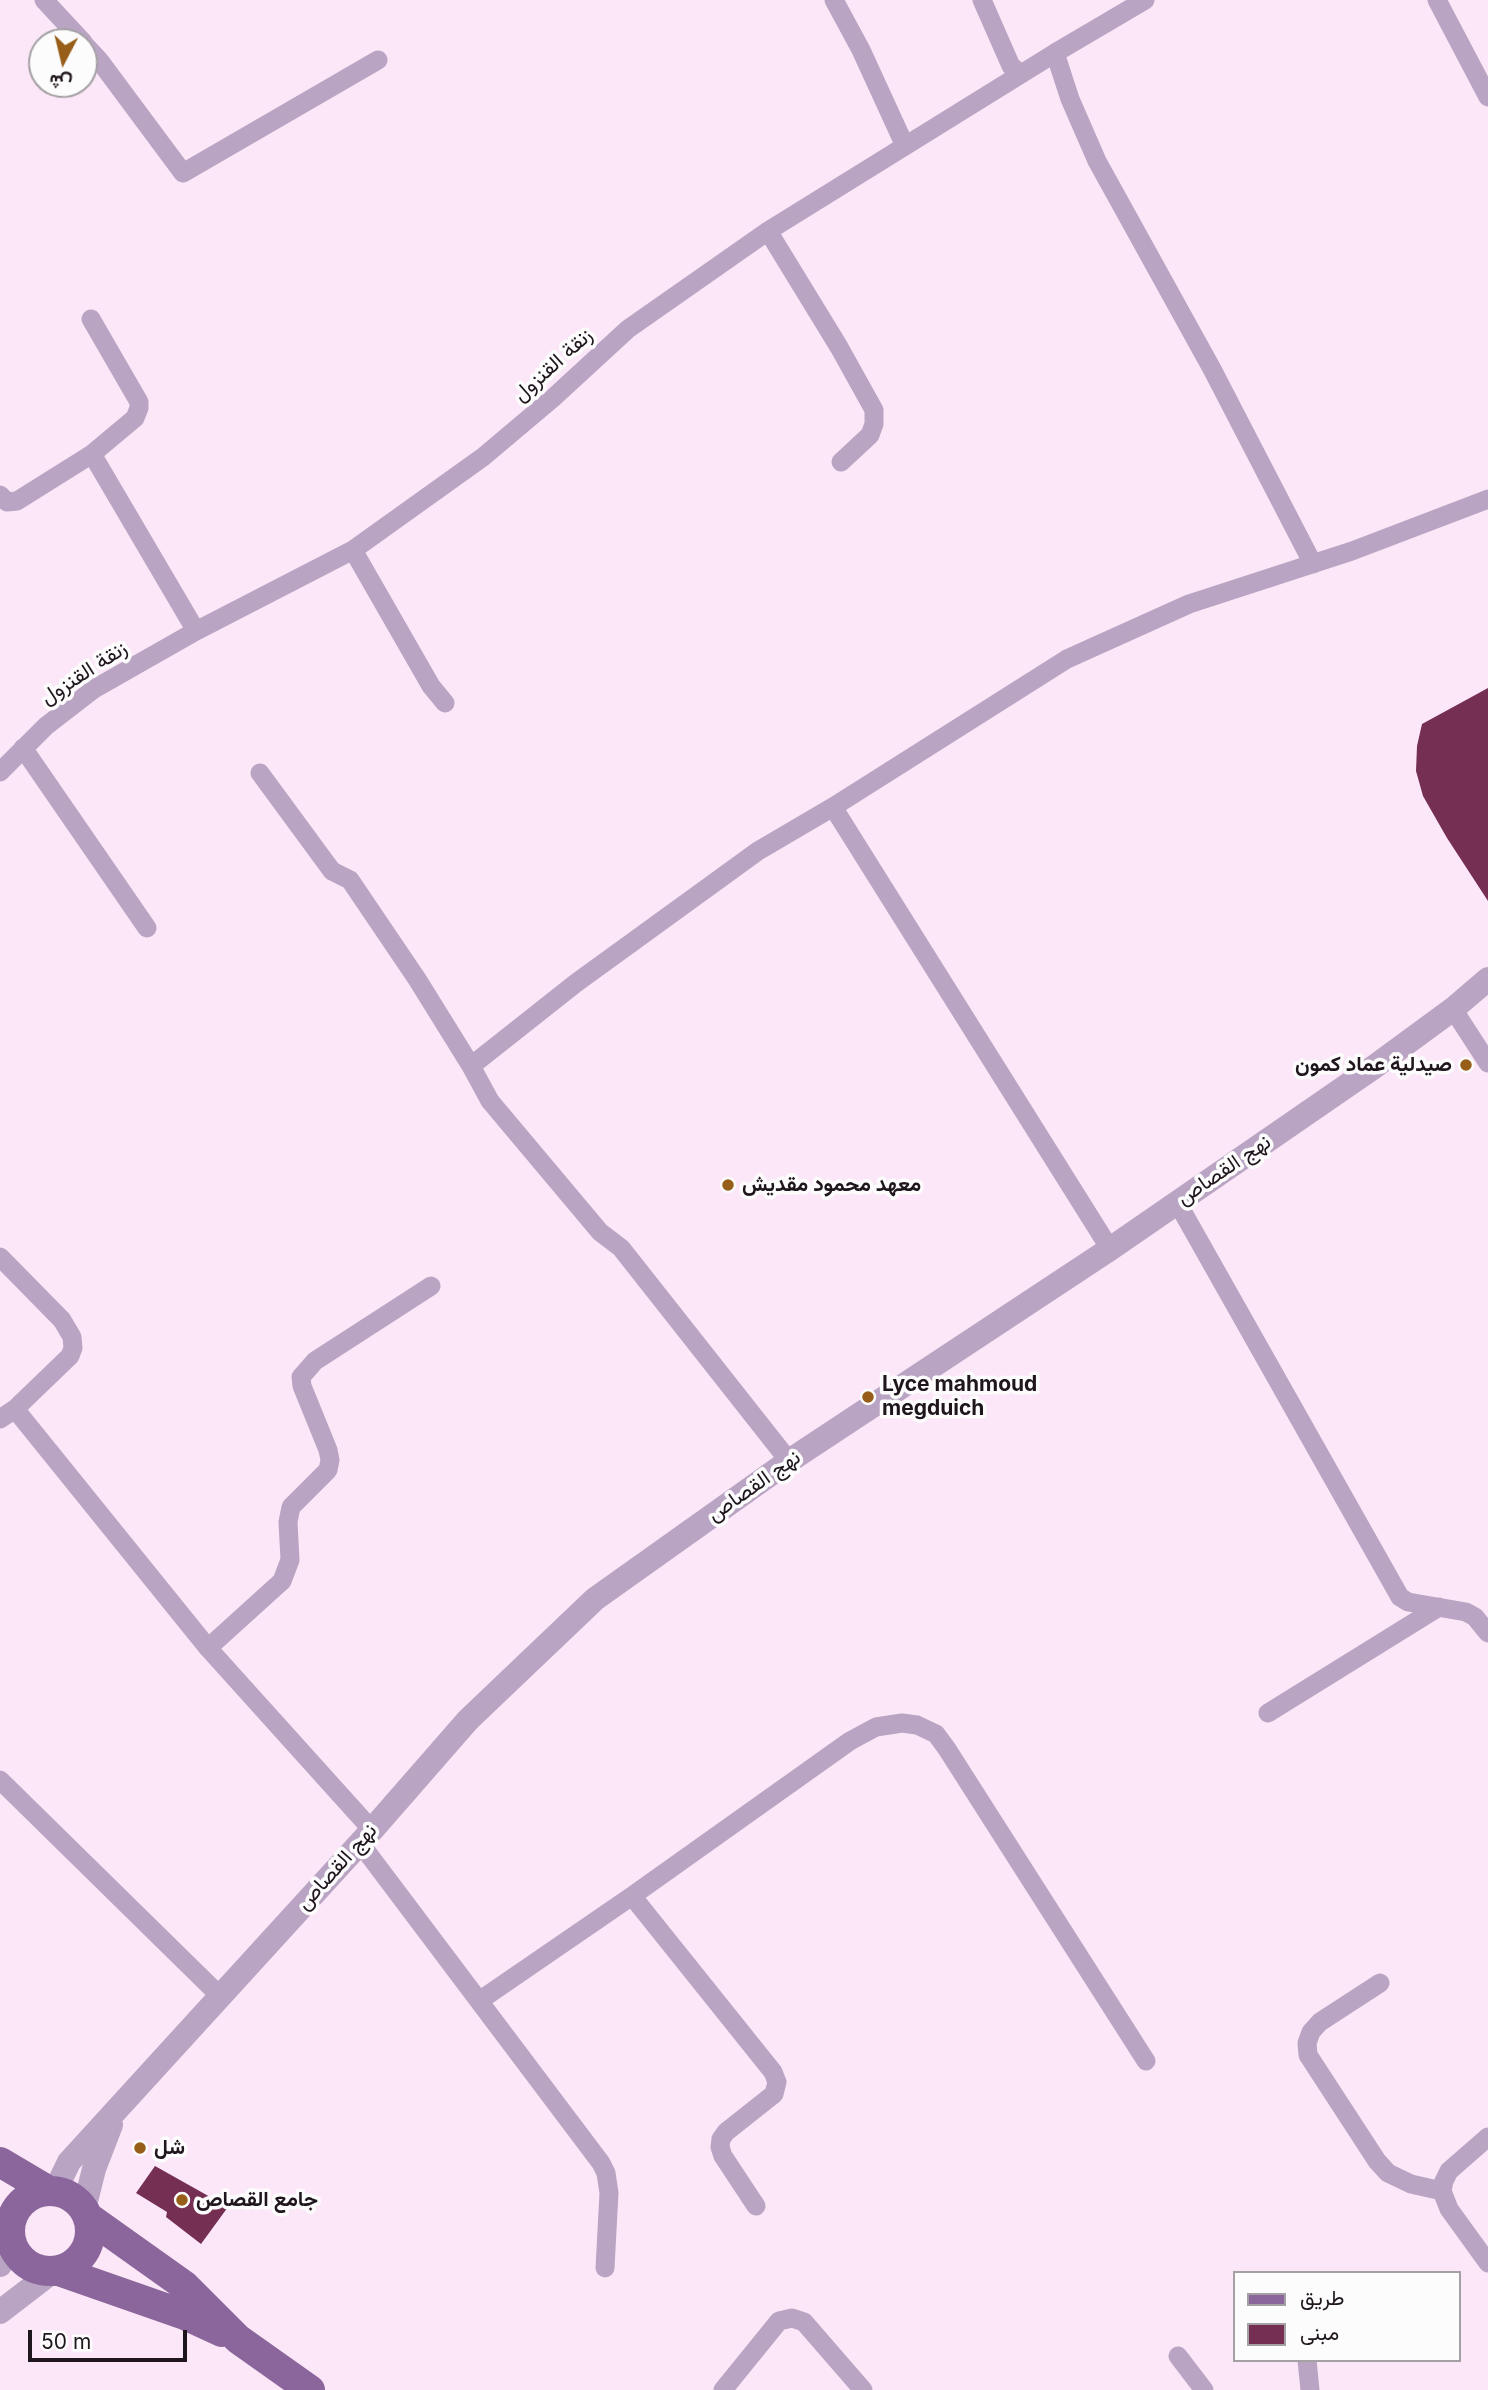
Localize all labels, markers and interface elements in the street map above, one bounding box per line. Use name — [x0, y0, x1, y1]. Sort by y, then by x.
north arrow — [28, 28, 98, 98]
text: ش — [48, 70, 73, 95]
street label: زنقة القنزول — [508, 323, 598, 407]
street label: زنقة القنزول — [36, 636, 132, 710]
place label: صيدلية عماد كمون — [1295, 1052, 1452, 1078]
marker: صيدلية عماد كمون — [1458, 1057, 1474, 1073]
street label: نهج القصاص — [1172, 1129, 1276, 1211]
place label: معهد محمود مقديش — [742, 1172, 921, 1198]
marker: معهد محمود مقديش — [720, 1177, 736, 1193]
place label: Lyce mahmoud megduich — [882, 1372, 1037, 1422]
marker: Lyce mahmoud megduich — [860, 1389, 876, 1405]
street label: نهج القصاص — [703, 1445, 805, 1527]
street label: نهج القصاص — [292, 1818, 382, 1916]
place label: شل — [154, 2135, 185, 2161]
marker: شل — [132, 2140, 148, 2156]
place label: جامع القصاص — [196, 2187, 318, 2213]
marker: جامع القصاص — [174, 2192, 190, 2208]
legend — [1232, 2271, 1460, 2362]
text: طريق — [1300, 2285, 1345, 2310]
scale bar — [32, 2316, 191, 2360]
text: مبنى — [1300, 2320, 1339, 2345]
text: 50 m — [41, 2329, 91, 2354]

